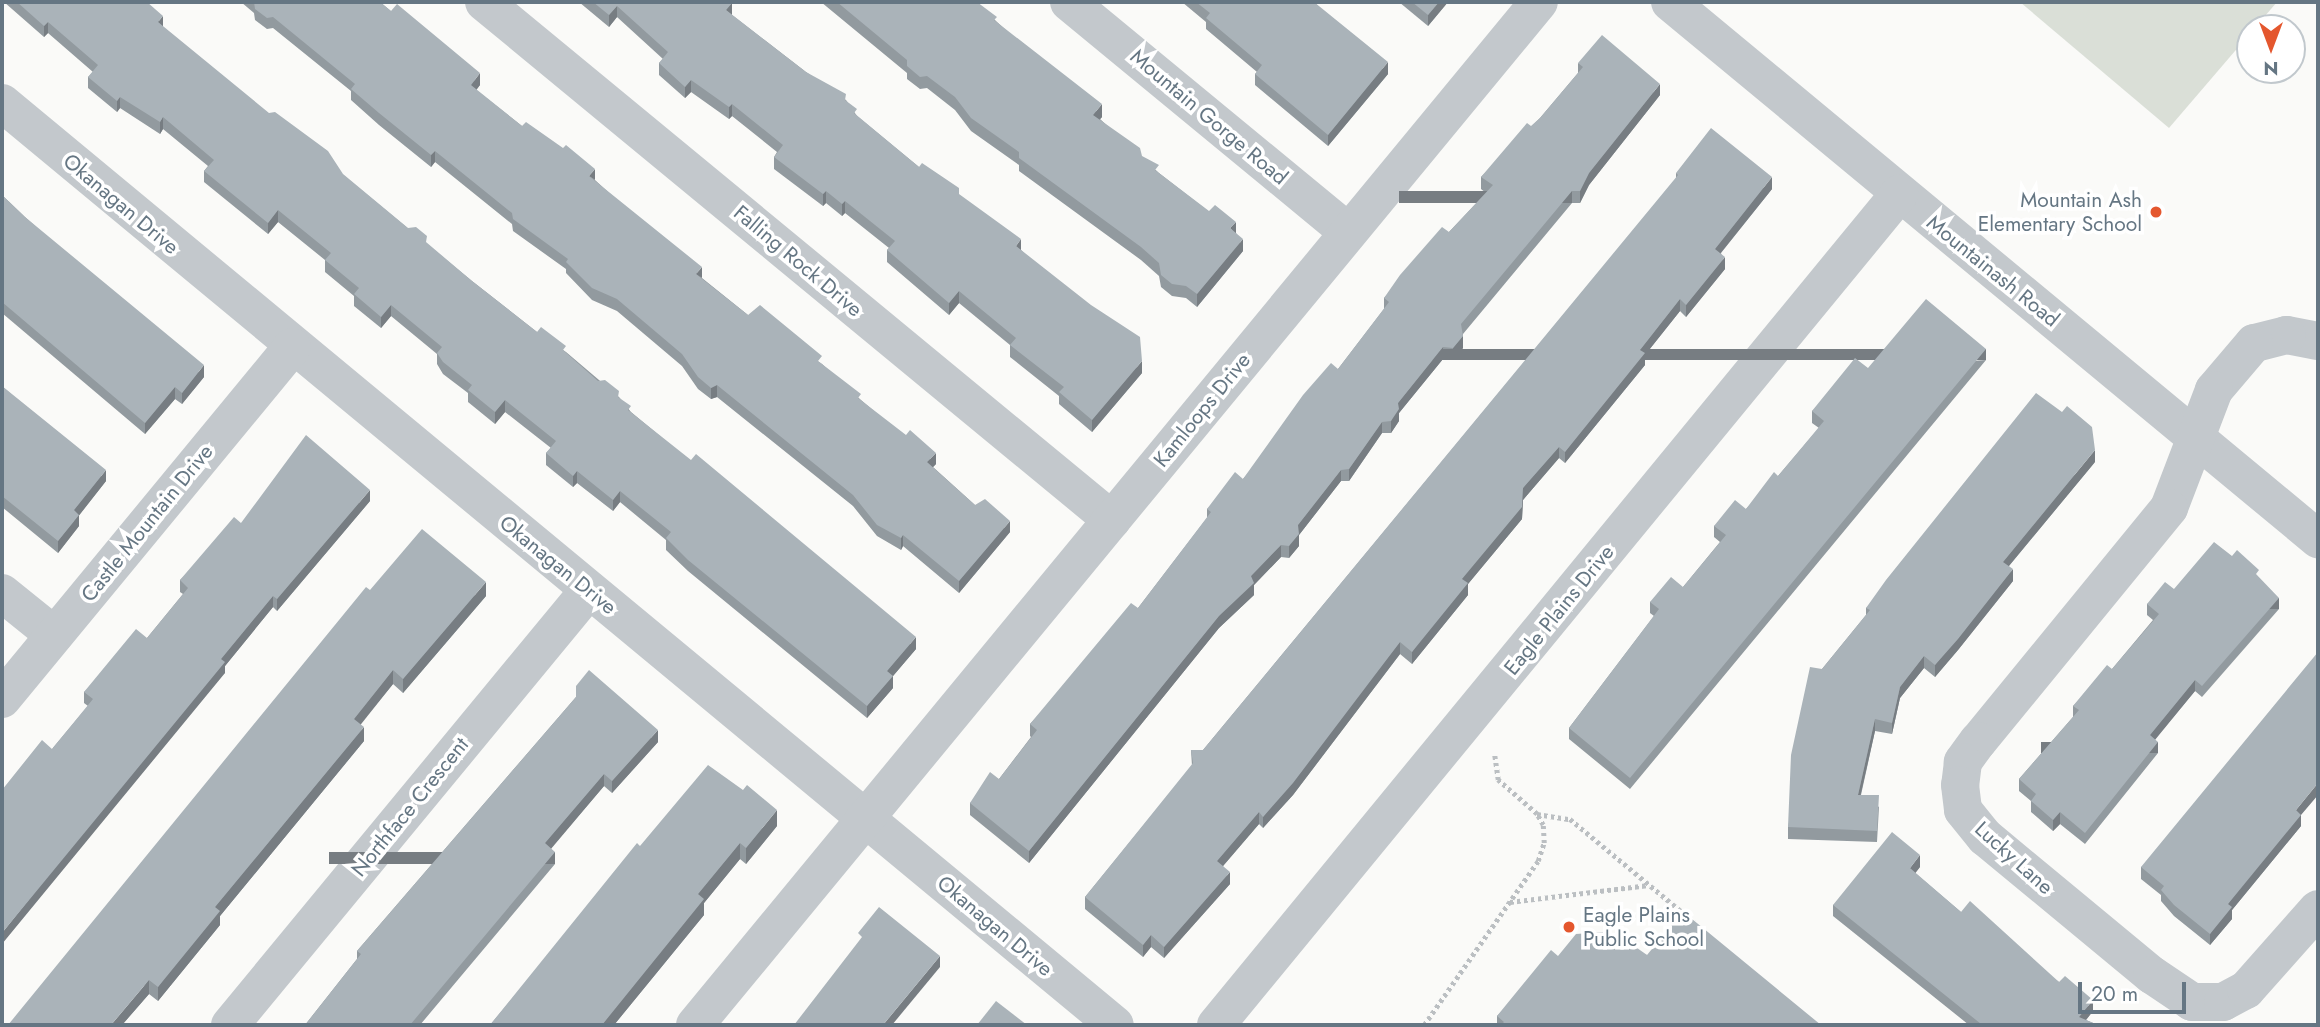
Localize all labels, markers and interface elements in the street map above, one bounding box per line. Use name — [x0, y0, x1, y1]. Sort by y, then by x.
north arrow — [2236, 14, 2306, 84]
street label: Mountain Gorge Road — [1125, 44, 1293, 190]
text: N — [2263, 55, 2279, 82]
street label: Okanagan Drive — [58, 148, 184, 260]
place label: Mountain Ash Elementary School — [1978, 187, 2142, 237]
street label: Falling Rock Drive — [729, 200, 867, 322]
marker: Mountain Ash Elementary School — [2148, 204, 2164, 220]
street label: Mountainash Road — [1922, 210, 2064, 332]
street label: Kamloops Drive — [1148, 348, 1256, 472]
street label: Castle Mountain Drive — [76, 439, 218, 607]
street label: Okanagan Drive — [494, 510, 622, 620]
street label: Eagle Plains Drive — [1499, 540, 1619, 680]
street label: Northface Crescent — [346, 732, 474, 882]
street label: Lucky Lane — [1970, 816, 2058, 900]
street label: Okanagan Drive — [932, 870, 1058, 982]
place label: Eagle Plains Public School — [1583, 902, 1704, 952]
marker: Eagle Plains Public School — [1561, 919, 1577, 935]
scale bar — [2082, 968, 2190, 1012]
text: 20 m — [2091, 979, 2138, 1009]

